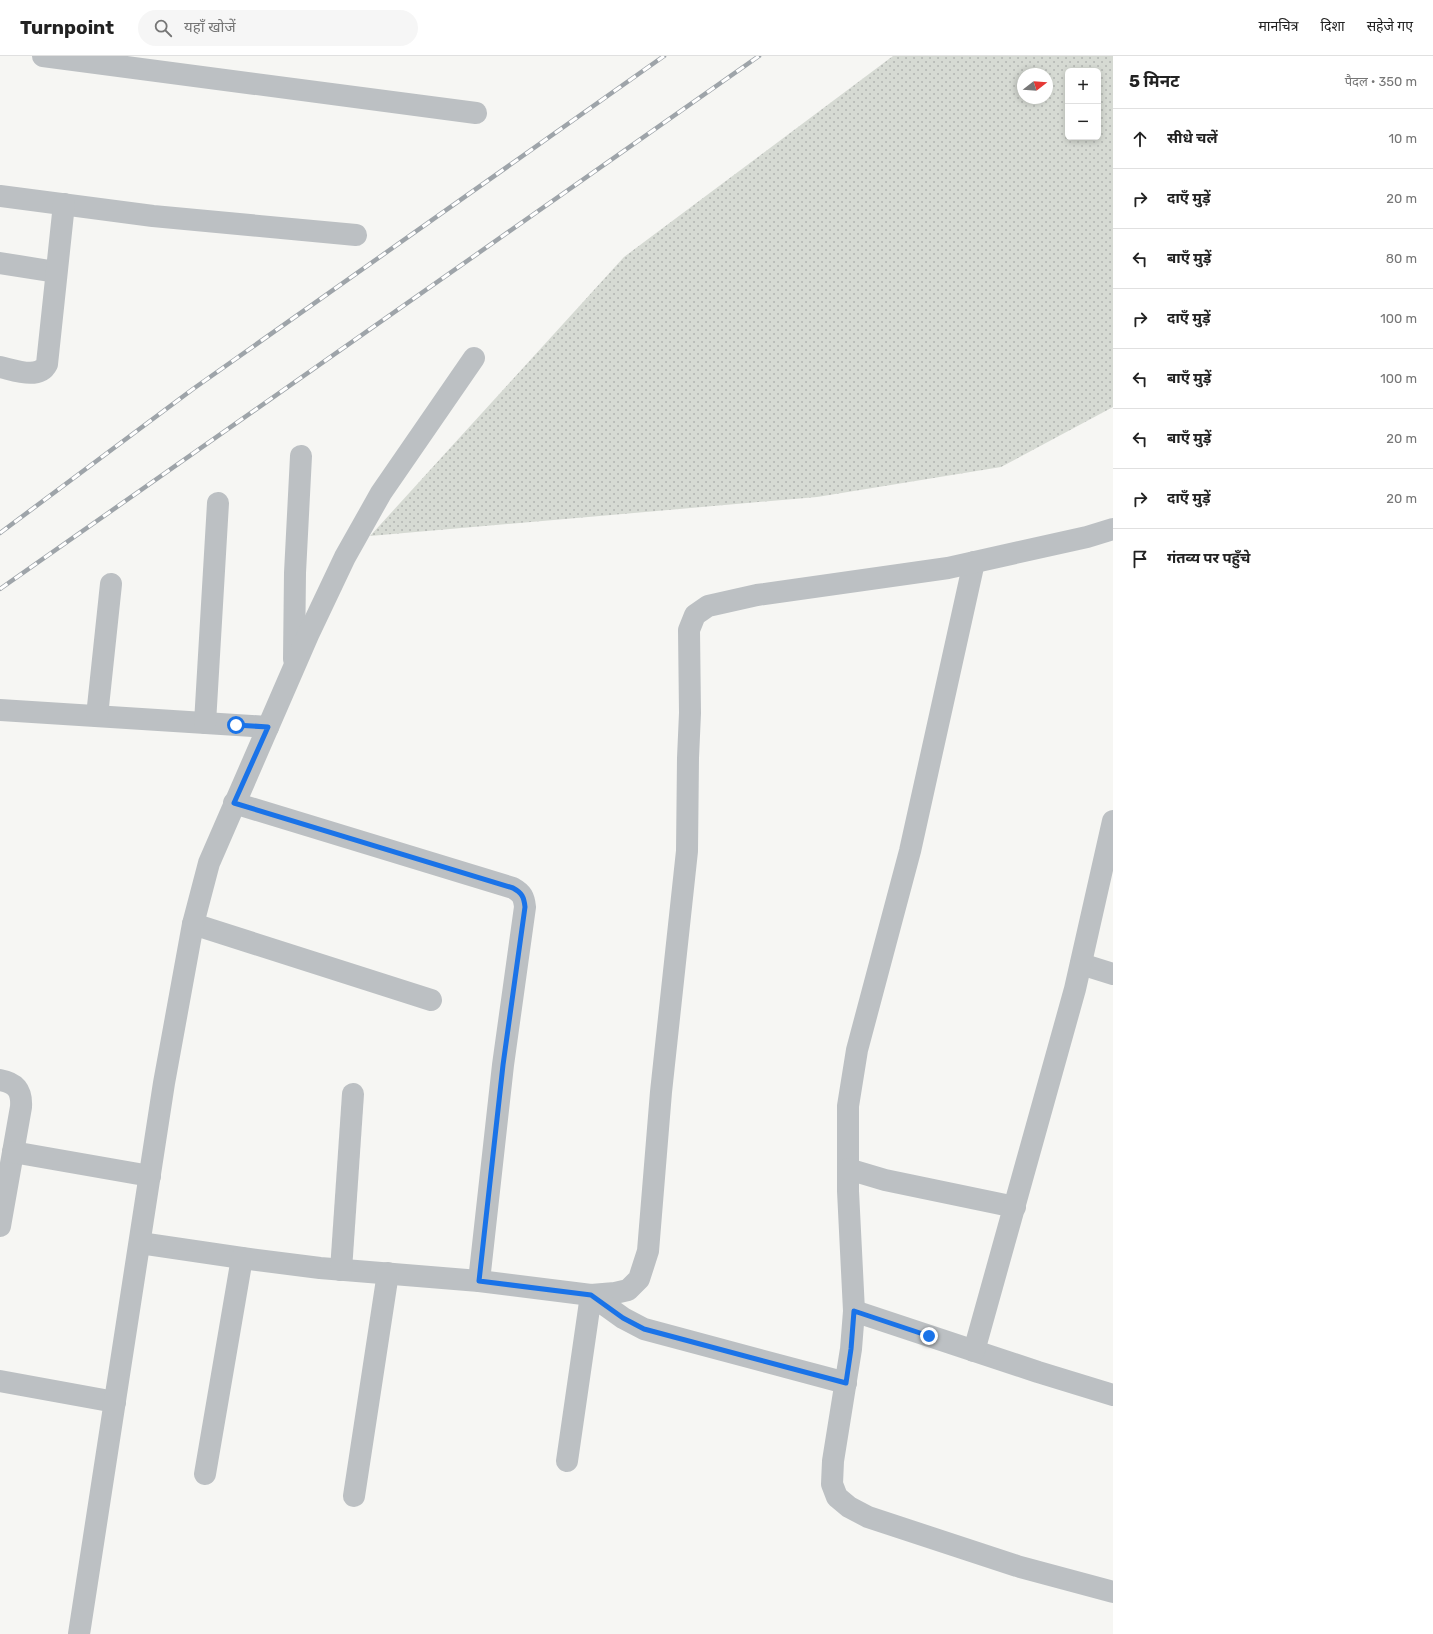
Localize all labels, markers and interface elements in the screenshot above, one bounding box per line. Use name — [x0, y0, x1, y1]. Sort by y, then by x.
search box — [138, 10, 418, 46]
text: Turnpoint — [20, 16, 114, 39]
icon: search — [152, 17, 174, 39]
text: यहाँ खोजें — [184, 18, 236, 36]
text: मानचित्र — [1258, 18, 1298, 35]
text: दिशा — [1320, 18, 1345, 35]
text: सहेजे गए — [1367, 18, 1413, 35]
north arrow — [1017, 68, 1053, 104]
map controls — [1065, 68, 1101, 140]
button: + — [1065, 68, 1101, 104]
text: 5 मिनट — [1129, 71, 1179, 91]
text: पैदल · 350 m — [1345, 74, 1417, 89]
button: − — [1065, 104, 1101, 140]
icon: ahead — [1129, 128, 1151, 150]
text: सीधे चलें — [1167, 129, 1217, 147]
text: 10 m — [1388, 131, 1417, 146]
icon: right — [1129, 188, 1151, 210]
text: दाएँ मुड़ें — [1167, 189, 1210, 207]
text: 20 m — [1386, 191, 1417, 206]
icon: left — [1129, 248, 1151, 270]
text: बाएँ मुड़ें — [1167, 249, 1211, 267]
text: 80 m — [1386, 251, 1417, 266]
icon: right — [1129, 308, 1151, 330]
text: दाएँ मुड़ें — [1167, 309, 1210, 327]
text: 100 m — [1380, 311, 1417, 326]
icon: left — [1129, 368, 1151, 390]
text: बाएँ मुड़ें — [1167, 369, 1211, 387]
text: 100 m — [1380, 371, 1417, 386]
icon: left — [1129, 428, 1151, 450]
text: बाएँ मुड़ें — [1167, 429, 1211, 447]
text: 20 m — [1386, 431, 1417, 446]
icon: right — [1129, 488, 1151, 510]
text: दाएँ मुड़ें — [1167, 489, 1210, 507]
text: 20 m — [1386, 491, 1417, 506]
icon: arrive — [1129, 548, 1151, 570]
text: गंतव्य पर पहुँचे — [1167, 549, 1251, 567]
route start — [227, 716, 245, 734]
route end — [920, 1327, 938, 1345]

